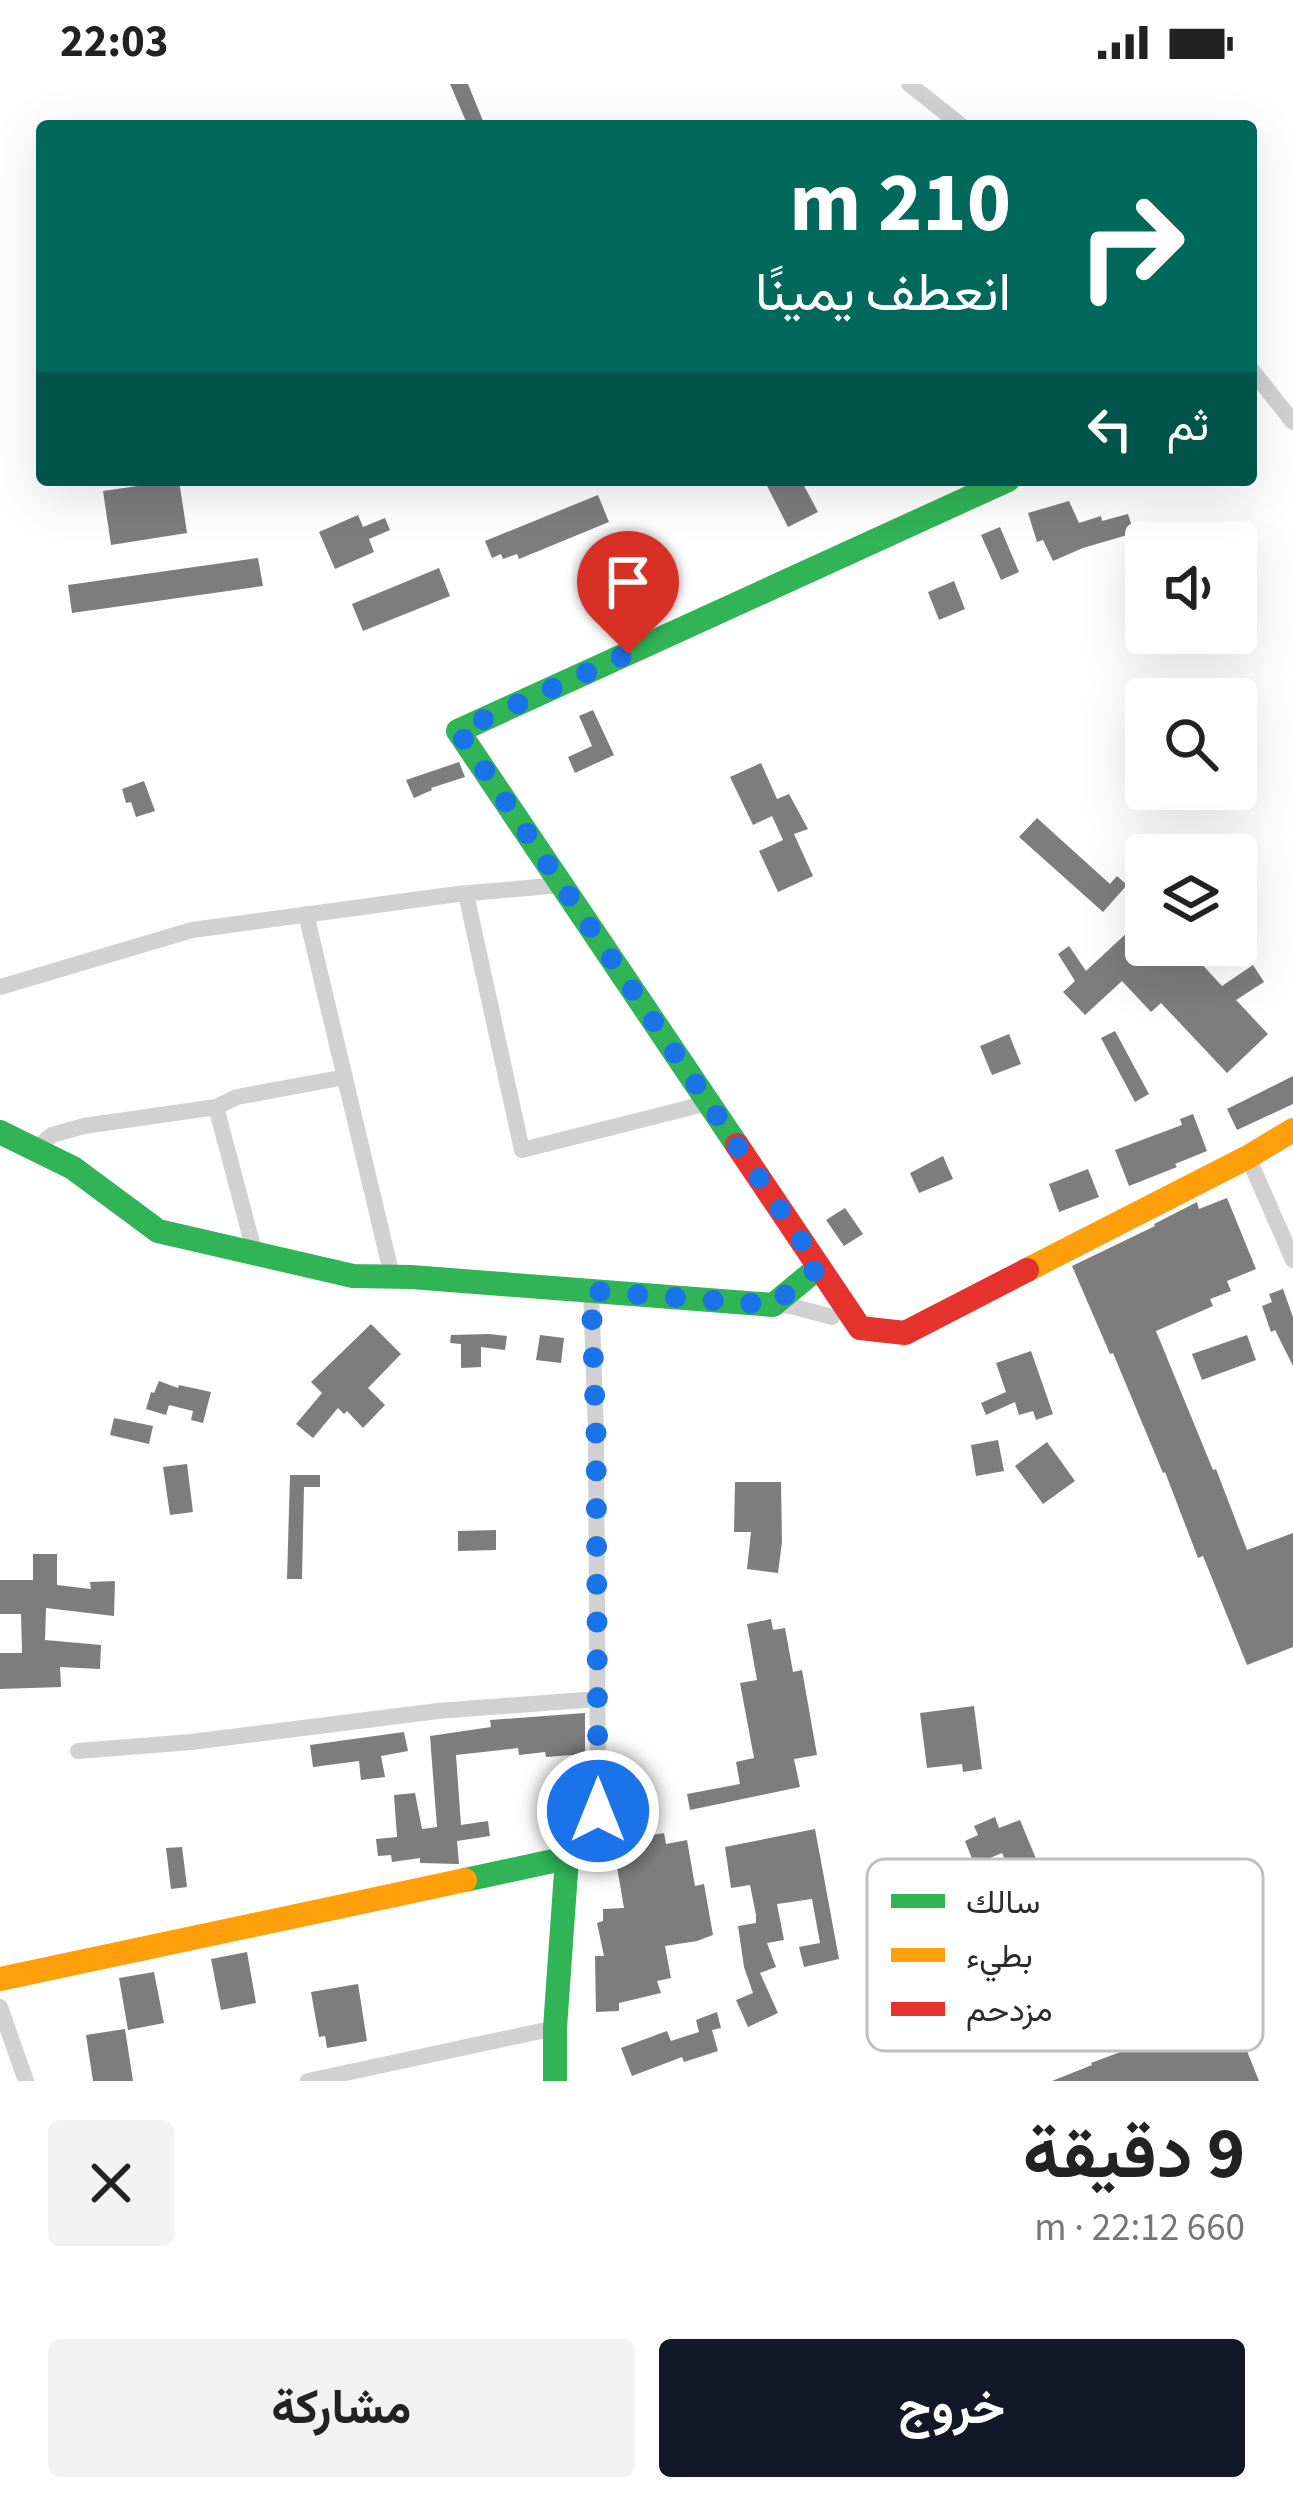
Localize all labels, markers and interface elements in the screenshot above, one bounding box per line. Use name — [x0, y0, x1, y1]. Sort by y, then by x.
text: 22:03 — [60, 10, 169, 74]
text: 210 m — [789, 144, 1011, 264]
icon: right — [1053, 168, 1209, 324]
text: انعطف يمينًا — [755, 255, 1011, 332]
text: ثم — [1167, 394, 1209, 458]
icon: left — [1077, 396, 1143, 462]
map controls — [1125, 522, 1257, 966]
button: sound — [1125, 522, 1257, 654]
pin — [577, 531, 679, 654]
icon: arrive — [595, 549, 661, 615]
button: search — [1125, 678, 1257, 810]
button: layers — [1125, 834, 1257, 966]
position arrow — [535, 1748, 661, 1874]
legend — [867, 1859, 1263, 2051]
text: سالك — [966, 1879, 1040, 1926]
text: بطيء — [966, 1933, 1033, 1982]
text: مزدحم — [966, 1987, 1053, 2034]
text: 9 دقيقة — [1023, 2103, 1245, 2206]
button: close — [48, 2120, 174, 2246]
text: 660 m · 22:12 — [1034, 2200, 1245, 2256]
button: مشاركة — [48, 2339, 635, 2477]
button: خروج — [659, 2339, 1245, 2477]

